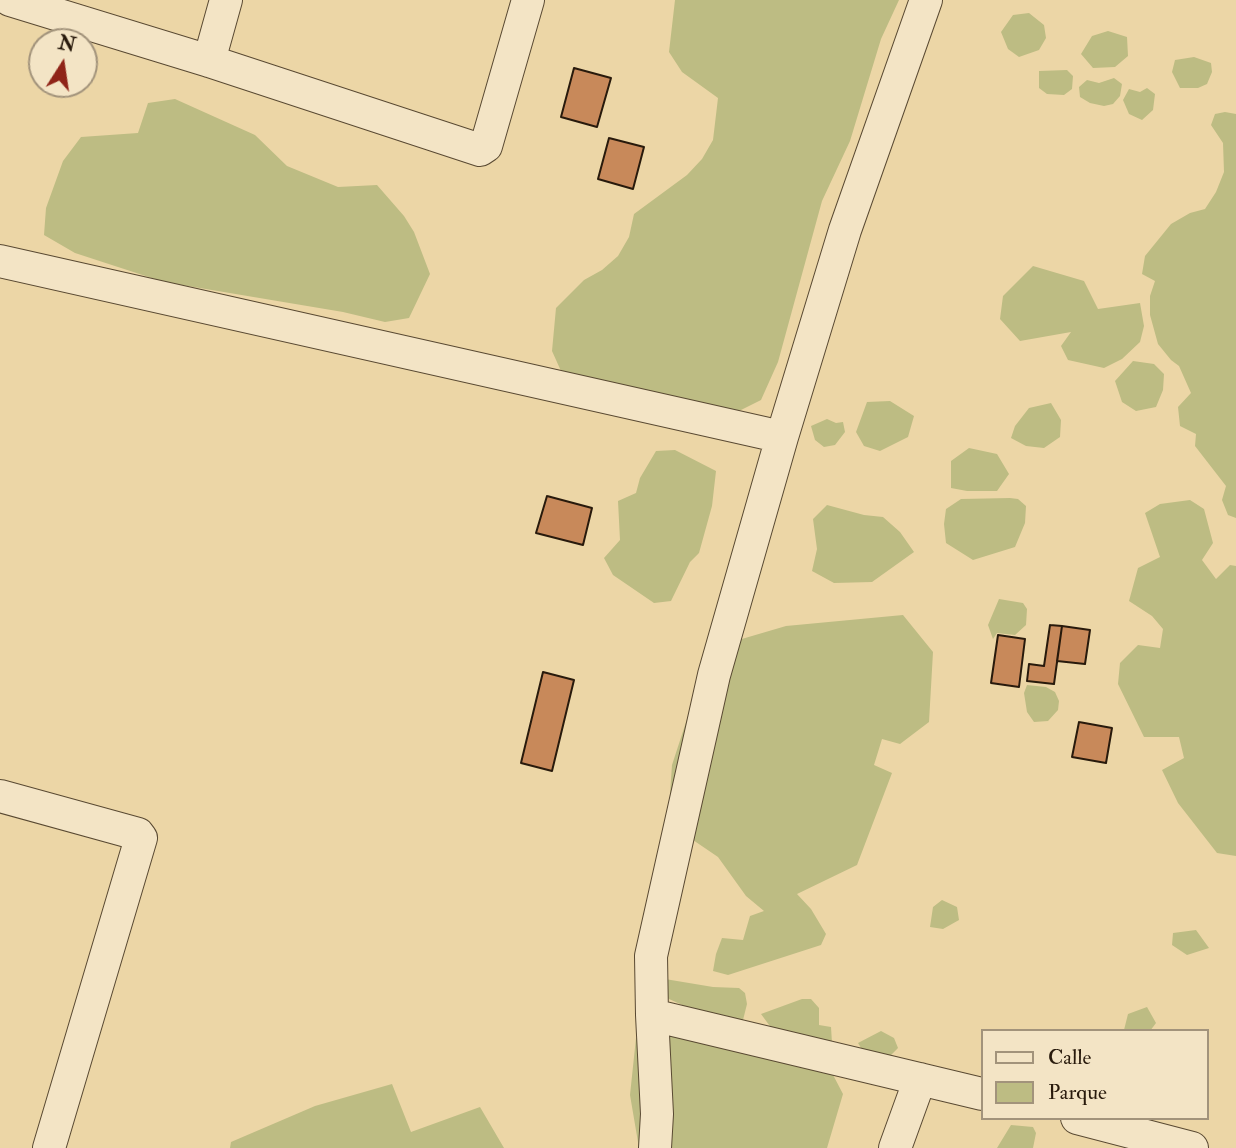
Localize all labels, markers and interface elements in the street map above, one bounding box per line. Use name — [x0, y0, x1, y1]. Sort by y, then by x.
north arrow — [28, 28, 98, 98]
text: N — [56, 31, 78, 58]
legend — [981, 1029, 1208, 1120]
text: Calle — [1048, 1044, 1091, 1071]
text: Parque — [1048, 1079, 1107, 1106]

